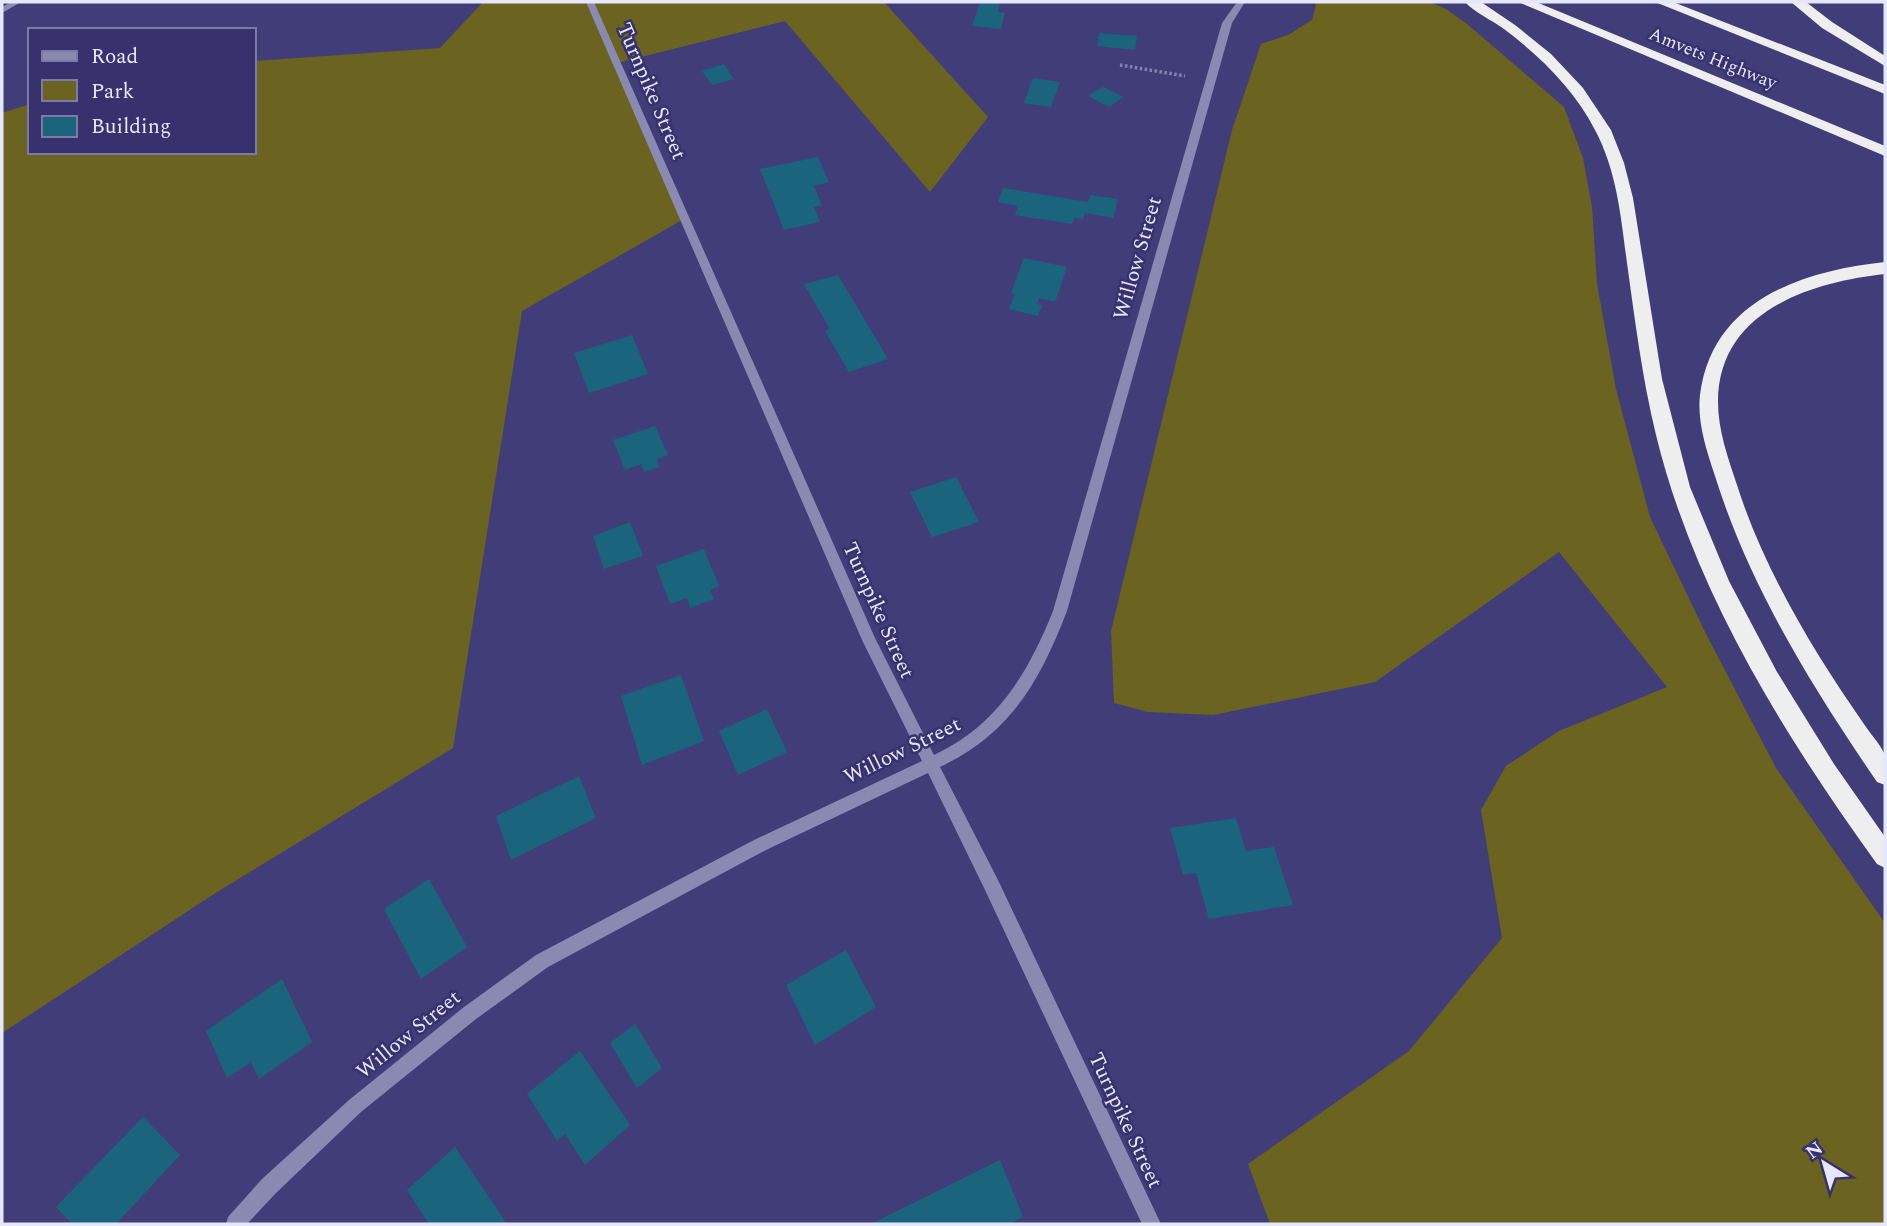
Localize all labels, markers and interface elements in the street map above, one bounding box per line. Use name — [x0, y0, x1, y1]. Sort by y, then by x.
street label: Turnpike Street — [608, 18, 694, 165]
street label: Amvets Highway — [1645, 20, 1782, 97]
legend — [28, 28, 256, 154]
text: Road — [91, 41, 138, 73]
text: Park — [91, 76, 135, 108]
text: Building — [91, 111, 171, 143]
street label: Willow Street — [1105, 193, 1171, 324]
street label: Turnpike Street — [834, 537, 923, 684]
street label: Willow Street — [838, 709, 966, 793]
street label: Willow Street — [349, 982, 468, 1087]
street label: Turnpike Street — [1080, 1047, 1171, 1194]
north arrow — [1789, 1128, 1859, 1198]
text: N — [1800, 1134, 1830, 1167]

